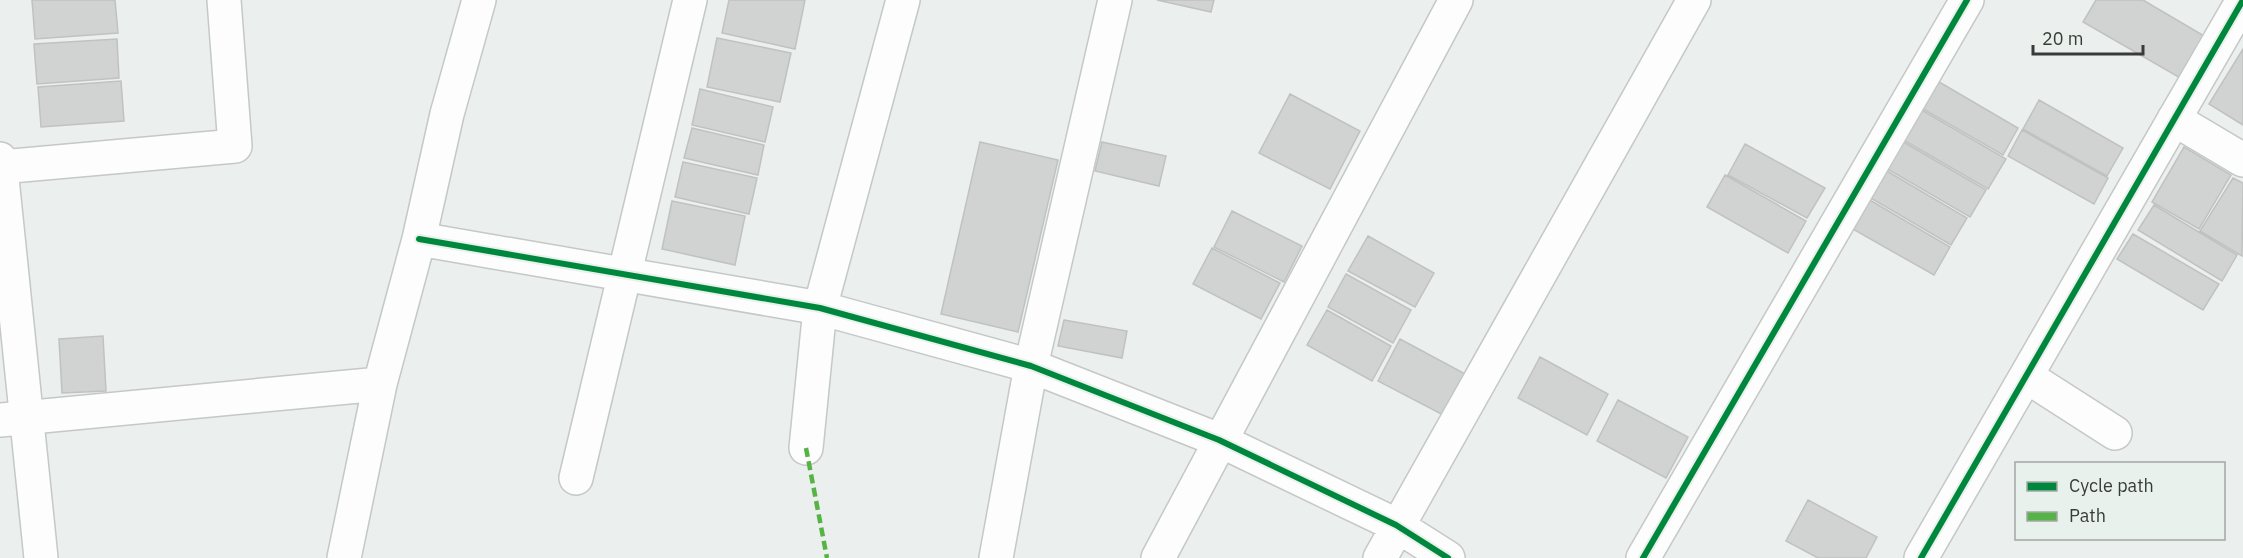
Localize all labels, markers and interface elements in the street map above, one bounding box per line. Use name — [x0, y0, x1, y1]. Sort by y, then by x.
scale bar — [2033, 18, 2142, 56]
text: 20 m — [2042, 27, 2084, 50]
legend — [2015, 462, 2225, 540]
text: Cycle path — [2069, 474, 2154, 497]
text: Path — [2069, 504, 2106, 527]

